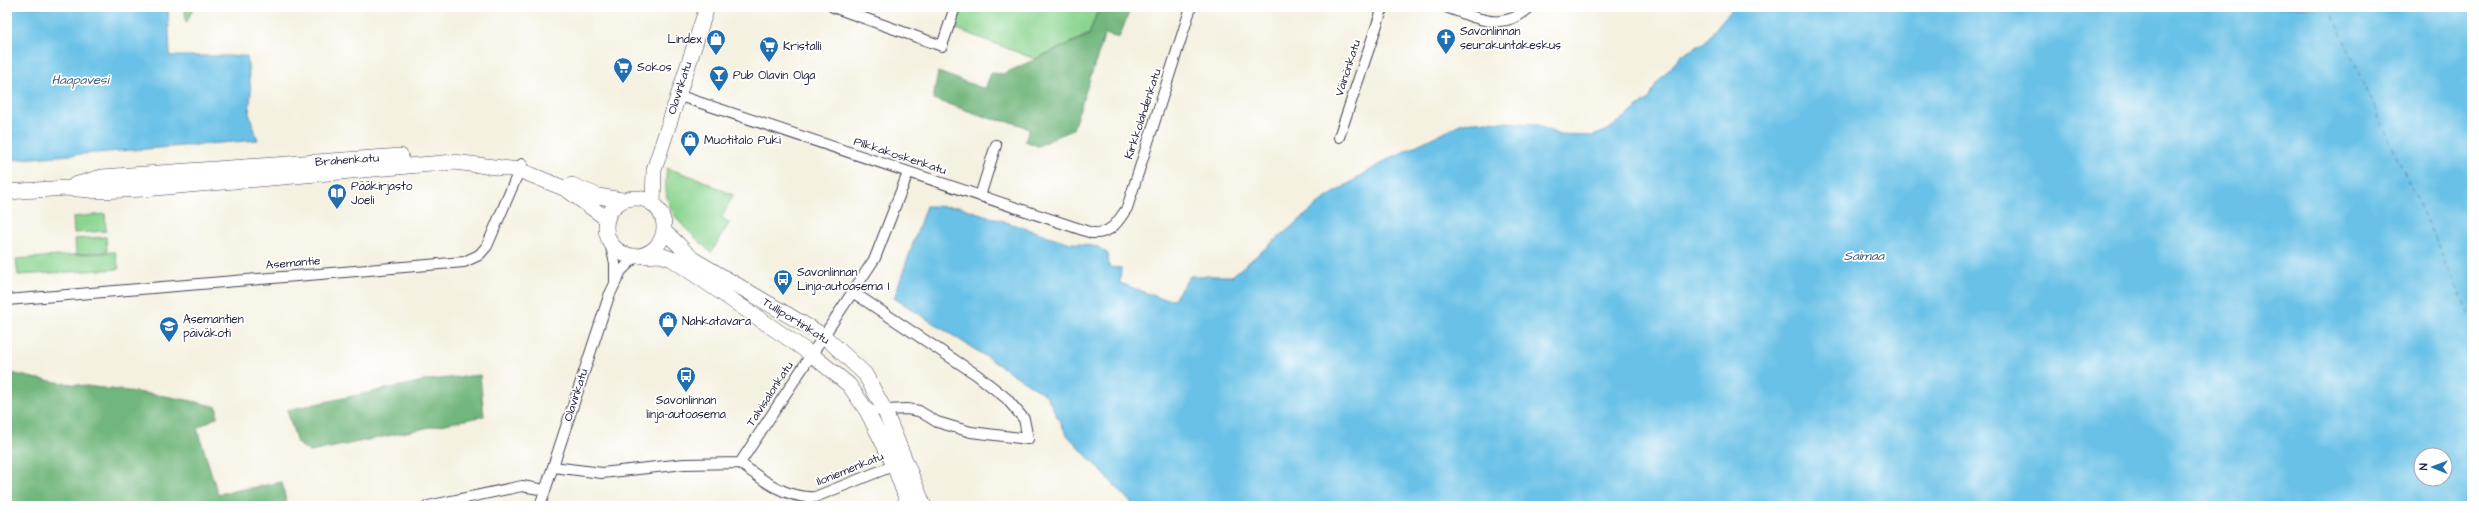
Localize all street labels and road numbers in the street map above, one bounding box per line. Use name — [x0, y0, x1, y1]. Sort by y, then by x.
street label: Väinönkatu — [1331, 37, 1365, 99]
street label: Olavinkatu — [663, 59, 697, 117]
street label: Kirkkolahdenkatu — [1120, 67, 1166, 161]
street label: Pilkkakoskenkatu — [851, 133, 949, 179]
street label: Brahenkatu — [314, 149, 380, 171]
street label: Asemantie — [265, 252, 322, 274]
street label: Tulliportinkatu — [759, 294, 833, 348]
street label: Talvisalonkatu — [743, 358, 797, 430]
street label: Olavinkatu — [559, 366, 593, 424]
street label: Iloniemenkatu — [814, 448, 886, 490]

